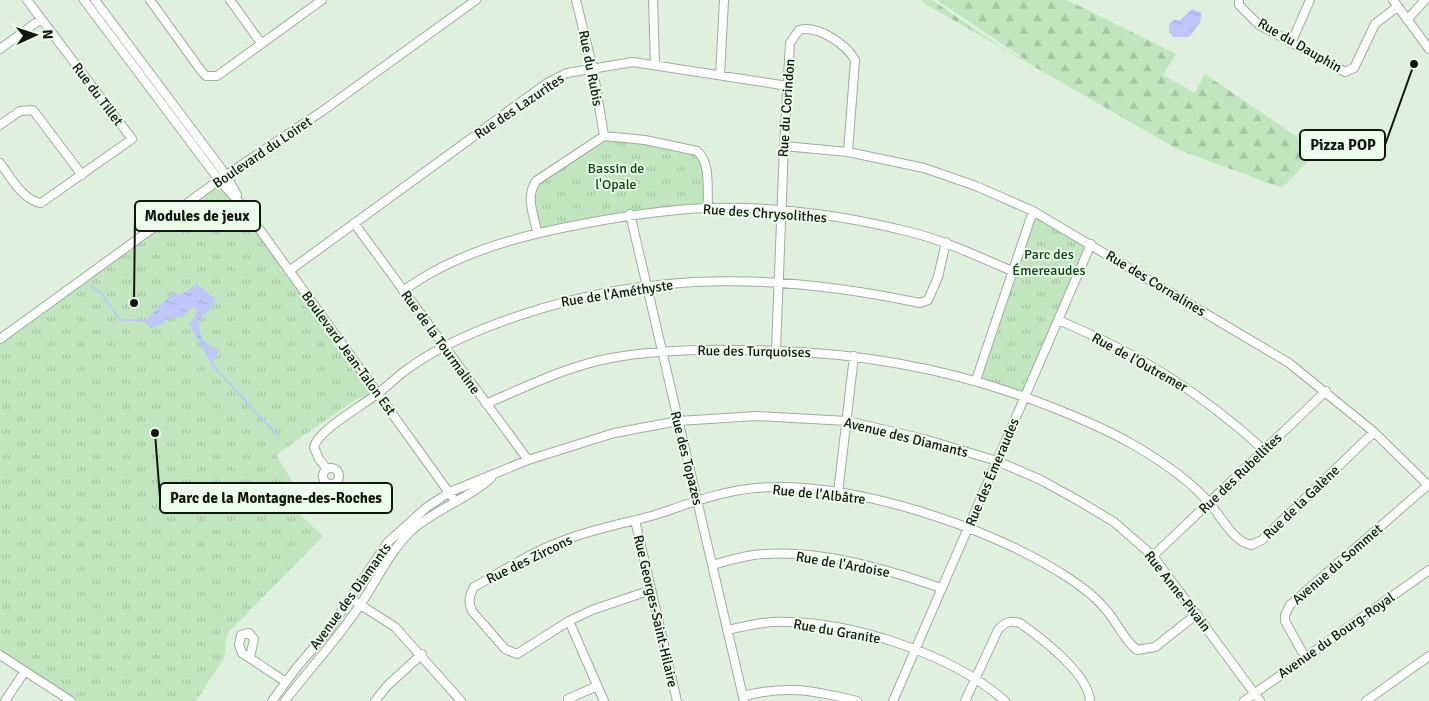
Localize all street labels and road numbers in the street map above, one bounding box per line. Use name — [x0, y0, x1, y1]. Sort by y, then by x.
street label: Rue du Dauphin — [1255, 15, 1345, 76]
street label: Rue du Rubis — [575, 29, 606, 108]
street label: Rue du Corindon — [775, 58, 798, 158]
street label: Rue du Tillet — [68, 59, 127, 129]
street label: Rue des Lazurites — [471, 70, 567, 143]
street label: Boulevard du Loiret — [209, 113, 315, 192]
street label: Rue des Chrysolithes — [702, 201, 828, 226]
street label: Rue des Cornalines — [1103, 247, 1209, 320]
street label: Rue de l'Améthyste — [560, 276, 674, 311]
street label: Rue de la Tourmaline — [397, 287, 484, 398]
street label: Boulevard Jean-Talon Est — [298, 288, 399, 419]
street label: Rue de l'Outremer — [1089, 329, 1191, 396]
street label: Rue des Turquoises — [697, 342, 811, 361]
street label: Rue des Topazes — [667, 409, 706, 507]
street label: Avenue des Diamants — [842, 414, 970, 461]
street label: Rue des Émeraudes — [962, 416, 1023, 529]
street label: Rue des Rubellites — [1195, 429, 1286, 517]
street label: Rue de la Galène — [1260, 462, 1343, 543]
street label: Rue de l'Albâtre — [772, 481, 866, 508]
street label: Avenue du Sommet — [1289, 520, 1386, 608]
street label: Rue des Zircons — [483, 531, 575, 588]
street label: Rue Georges-Saint-Hilaire — [630, 533, 681, 689]
street label: Avenue des Diamants — [306, 540, 395, 653]
street label: Rue Anne-Pivain — [1141, 547, 1214, 635]
street label: Rue de l'Ardoise — [795, 548, 891, 581]
street label: Avenue du Bourg-Royal — [1275, 589, 1398, 682]
street label: Rue du Granite — [792, 615, 882, 648]

